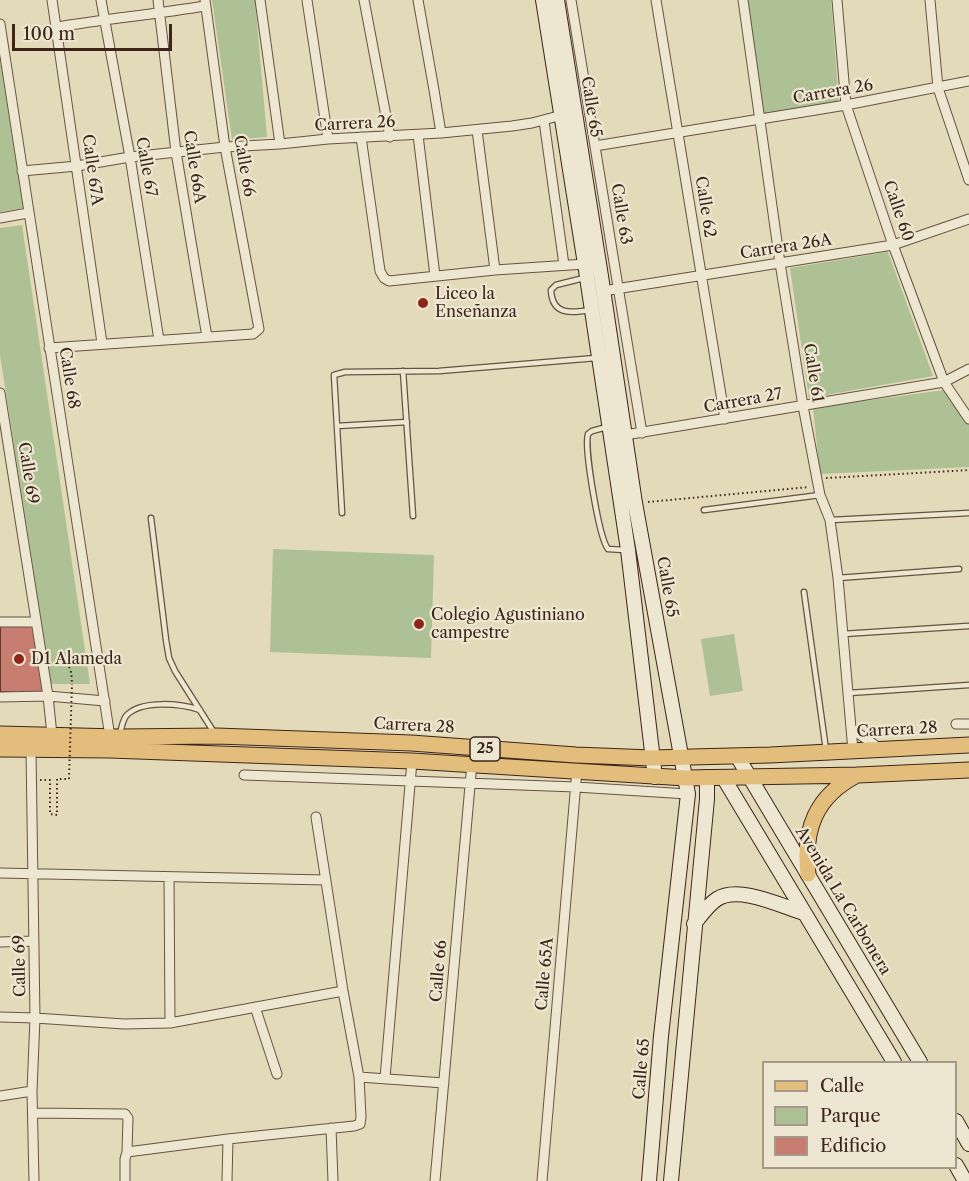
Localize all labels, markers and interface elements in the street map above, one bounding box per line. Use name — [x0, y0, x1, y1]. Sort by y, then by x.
scale bar — [15, 12, 176, 50]
text: 100 m — [23, 23, 75, 45]
street label: Calle 65 — [577, 75, 605, 139]
street label: Carrera 26 — [791, 76, 875, 108]
street label: Carrera 26 — [314, 112, 396, 136]
street label: Calle 66A — [179, 129, 209, 205]
street label: Calle 67A — [77, 133, 107, 207]
street label: Calle 66 — [229, 134, 259, 198]
street label: Calle 67 — [131, 136, 161, 198]
street label: Calle 62 — [691, 175, 719, 239]
street label: Calle 60 — [879, 178, 917, 244]
street label: Calle 63 — [607, 182, 635, 246]
street label: Carrera 26A — [739, 230, 833, 264]
place label: Liceo la Enseñanza — [435, 284, 517, 322]
marker: Liceo la Enseñanza — [416, 296, 430, 310]
street label: Calle 61 — [799, 342, 827, 404]
street label: Calle 68 — [55, 346, 83, 410]
street label: Carrera 27 — [702, 385, 784, 417]
street label: Calle 69 — [14, 441, 42, 505]
street label: Calle 65 — [652, 555, 682, 619]
place label: Colegio Agustiniano campestre — [431, 605, 585, 643]
marker: Colegio Agustiniano campestre — [412, 617, 426, 631]
place label: D1 Alameda — [31, 649, 122, 669]
marker: D1 Alameda — [12, 652, 26, 666]
street label: Carrera 28 — [373, 714, 455, 738]
street label: Carrera 28 — [856, 718, 938, 742]
road number: 25 — [470, 737, 500, 761]
street label: Avenida La Carbonera — [791, 823, 895, 979]
street label: Calle 69 — [10, 935, 30, 997]
street label: Calle 65A — [532, 937, 558, 1011]
street label: Calle 66 — [427, 939, 451, 1003]
street label: Calle 65 — [630, 1038, 654, 1100]
legend — [762, 1061, 957, 1169]
text: Calle — [820, 1075, 864, 1097]
text: Parque — [820, 1105, 881, 1127]
text: Edificio — [820, 1135, 886, 1157]

